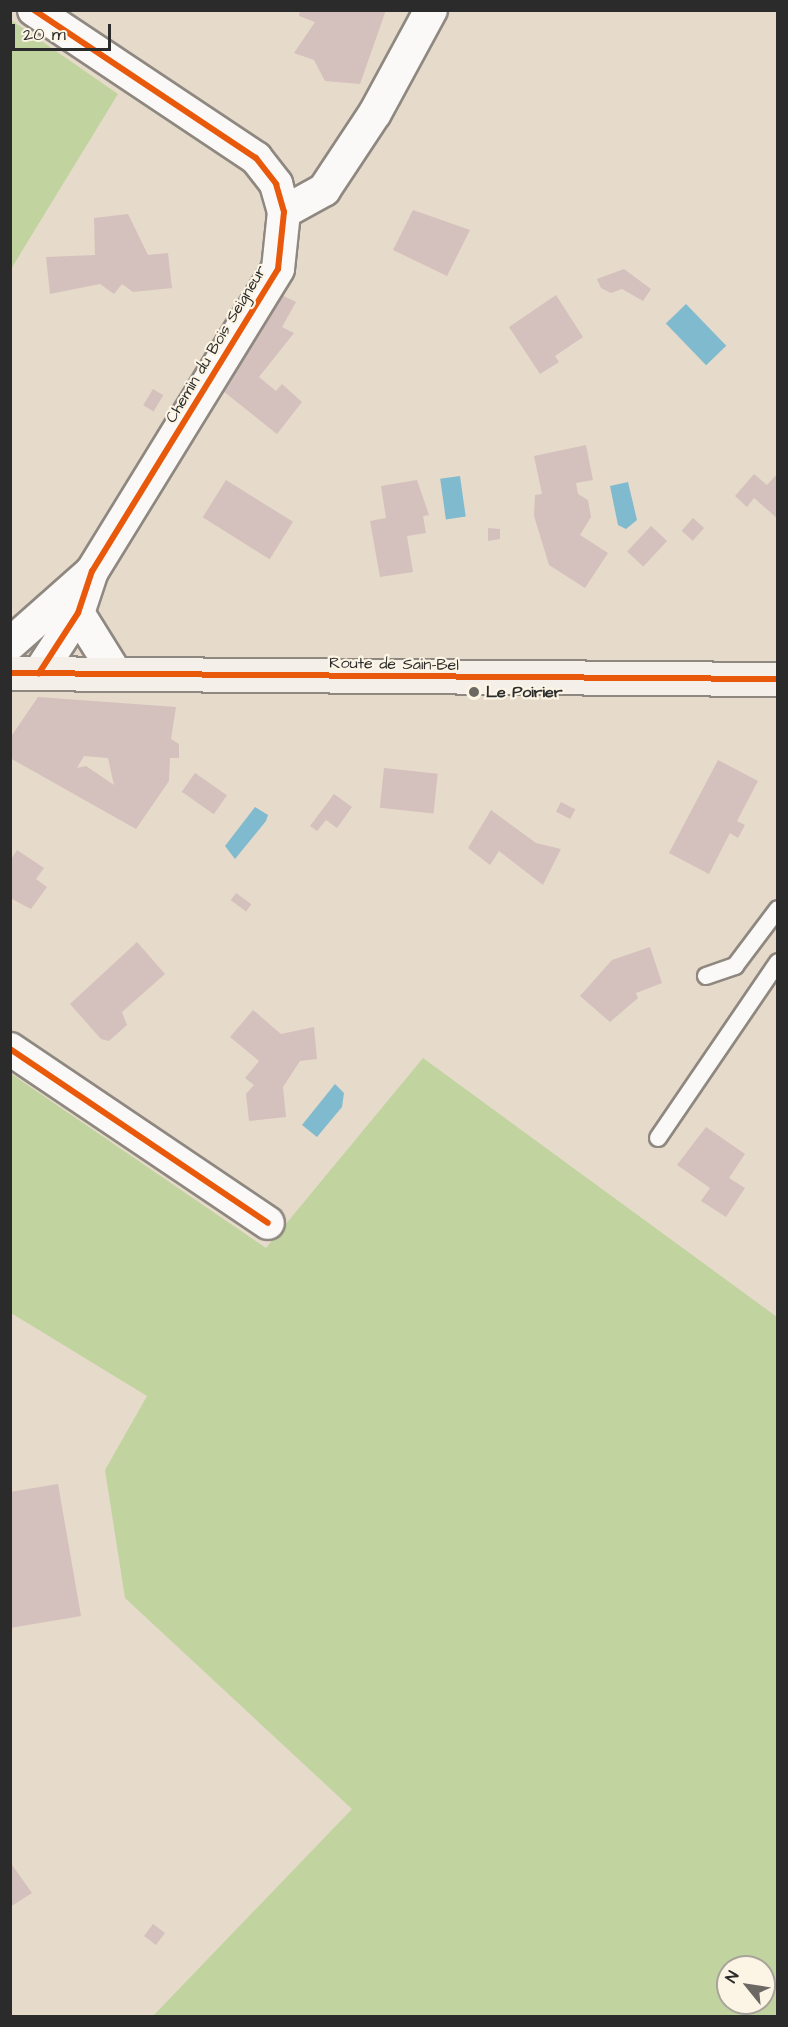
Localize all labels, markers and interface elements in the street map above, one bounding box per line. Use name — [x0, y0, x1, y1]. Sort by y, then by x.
scale bar — [15, 12, 114, 50]
text: 20 m — [23, 22, 66, 47]
street label: Chemin du Bois Seigneur — [161, 262, 271, 426]
street label: Route de Sain-Bel — [329, 653, 459, 675]
place label: Le Poirier — [486, 682, 562, 702]
marker: Le Poirier — [467, 685, 481, 699]
north arrow — [716, 1955, 776, 2015]
text: N — [720, 1967, 744, 1987]

